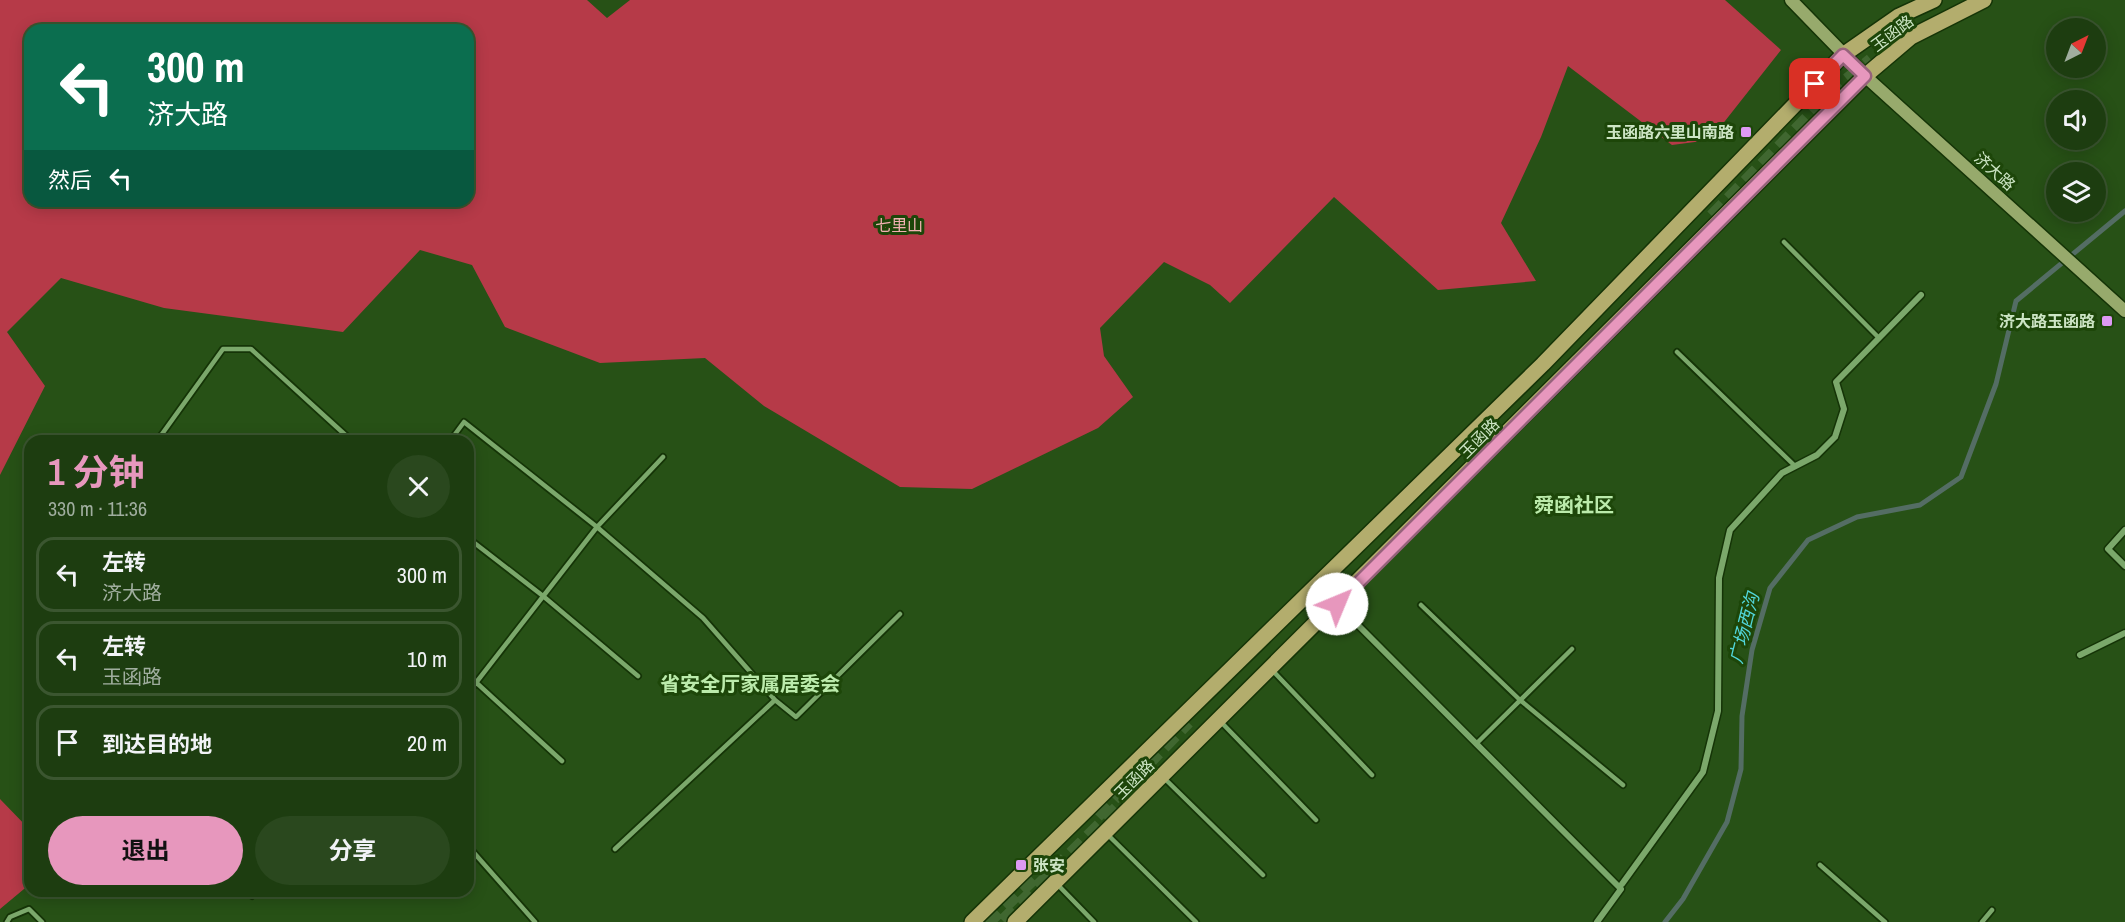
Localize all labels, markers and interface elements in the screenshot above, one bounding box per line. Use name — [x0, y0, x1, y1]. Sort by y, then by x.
street label: 玉函路 — [1866, 10, 1918, 56]
north arrow — [2046, 18, 2106, 78]
map controls — [2046, 18, 2106, 222]
text: 300 m — [147, 39, 245, 95]
icon: left — [48, 48, 126, 126]
pin — [1789, 58, 1840, 109]
icon: arrive — [1798, 67, 1831, 100]
button: sound — [2046, 90, 2106, 150]
text: 济大路 — [147, 96, 228, 132]
place label: 玉函路六里山南路 — [1606, 121, 1734, 143]
marker: 玉函路六里山南路 — [1739, 125, 1753, 139]
street label: 济大路 — [1970, 147, 2020, 195]
icon: left — [104, 162, 137, 195]
button: layers — [2046, 162, 2106, 222]
text: 然后 — [48, 165, 92, 195]
park label: 七里山 — [875, 214, 923, 236]
place label: 济大路玉函路 — [1999, 310, 2095, 332]
marker: 济大路玉函路 — [2100, 314, 2114, 328]
street label: 玉函路 — [1454, 413, 1504, 463]
text: 1 分钟 — [48, 448, 145, 496]
button: close — [387, 455, 450, 518]
district label: 舜函社区 — [1534, 491, 1614, 518]
text: 330 m · 11:36 — [48, 495, 147, 522]
text: 左转 — [102, 547, 146, 577]
icon: left — [51, 558, 84, 591]
text: 300 m — [397, 560, 447, 590]
position arrow — [1305, 572, 1369, 636]
text: 济大路 — [102, 579, 162, 606]
water label: 广场西沟 — [1723, 588, 1765, 666]
text: 左转 — [102, 631, 146, 661]
icon: left — [51, 642, 84, 675]
text: 10 m — [407, 644, 447, 674]
text: 玉函路 — [102, 663, 162, 690]
district label: 省安全厅家属居委会 — [660, 670, 840, 697]
icon: arrive — [51, 726, 84, 759]
text: 20 m — [407, 728, 447, 758]
text: 到达目的地 — [102, 729, 212, 759]
street label: 玉函路 — [1109, 754, 1159, 804]
button: 退出 — [48, 816, 243, 885]
button: 分享 — [255, 816, 450, 885]
place label: 张安 — [1033, 854, 1065, 876]
marker: 张安 — [1014, 858, 1028, 872]

